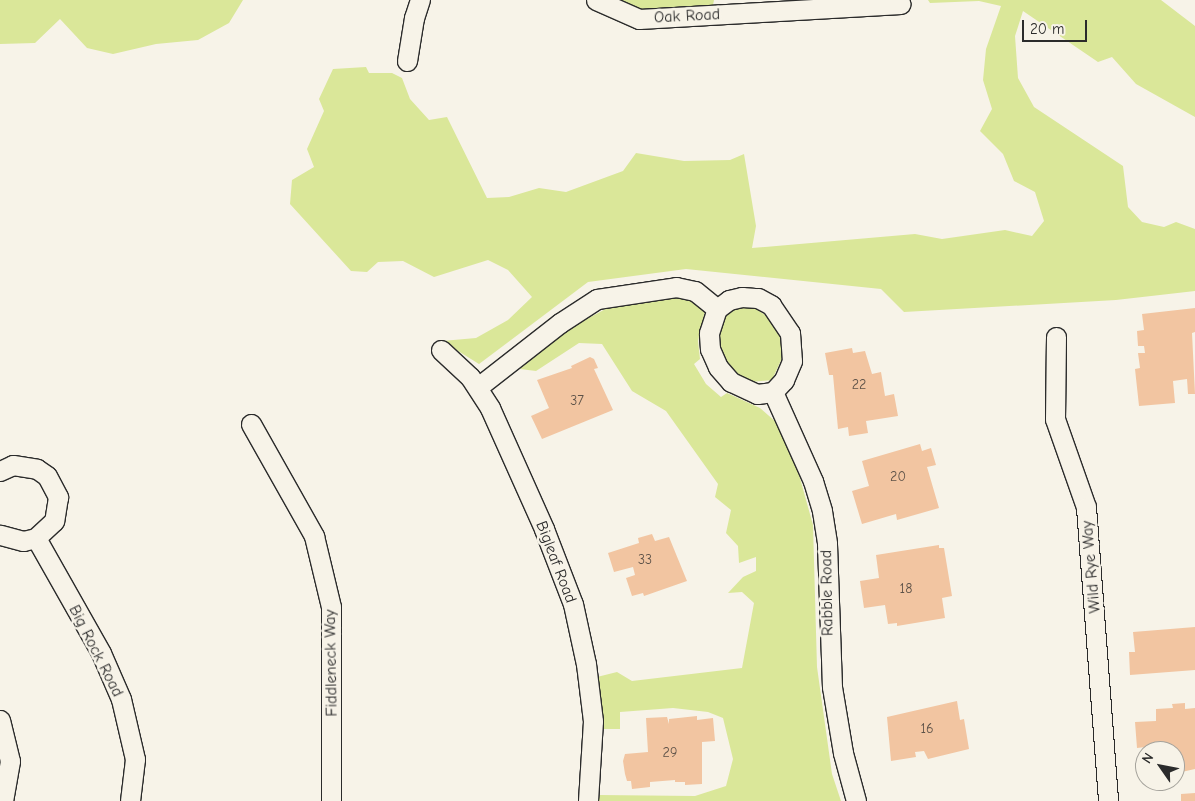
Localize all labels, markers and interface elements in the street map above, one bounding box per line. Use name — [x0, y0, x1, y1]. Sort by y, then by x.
street label: Oak Road — [653, 5, 721, 27]
scale bar — [1025, 10, 1090, 42]
text: 20 m — [1030, 20, 1064, 38]
house number: 22 — [852, 377, 866, 393]
house number: 37 — [570, 393, 584, 409]
house number: 20 — [890, 469, 906, 485]
street label: Bigleaf Road — [532, 518, 580, 606]
street label: Wild Rye Way — [1077, 520, 1105, 614]
street label: Rabble Road — [817, 550, 837, 636]
house number: 33 — [638, 552, 652, 568]
house number: 18 — [900, 581, 912, 597]
street label: Big Rock Road — [65, 602, 127, 700]
street label: Fiddleneck Way — [320, 609, 342, 717]
house number: 16 — [920, 721, 934, 737]
north arrow — [1135, 741, 1185, 791]
house number: 29 — [663, 745, 677, 761]
text: N — [1138, 750, 1157, 767]

